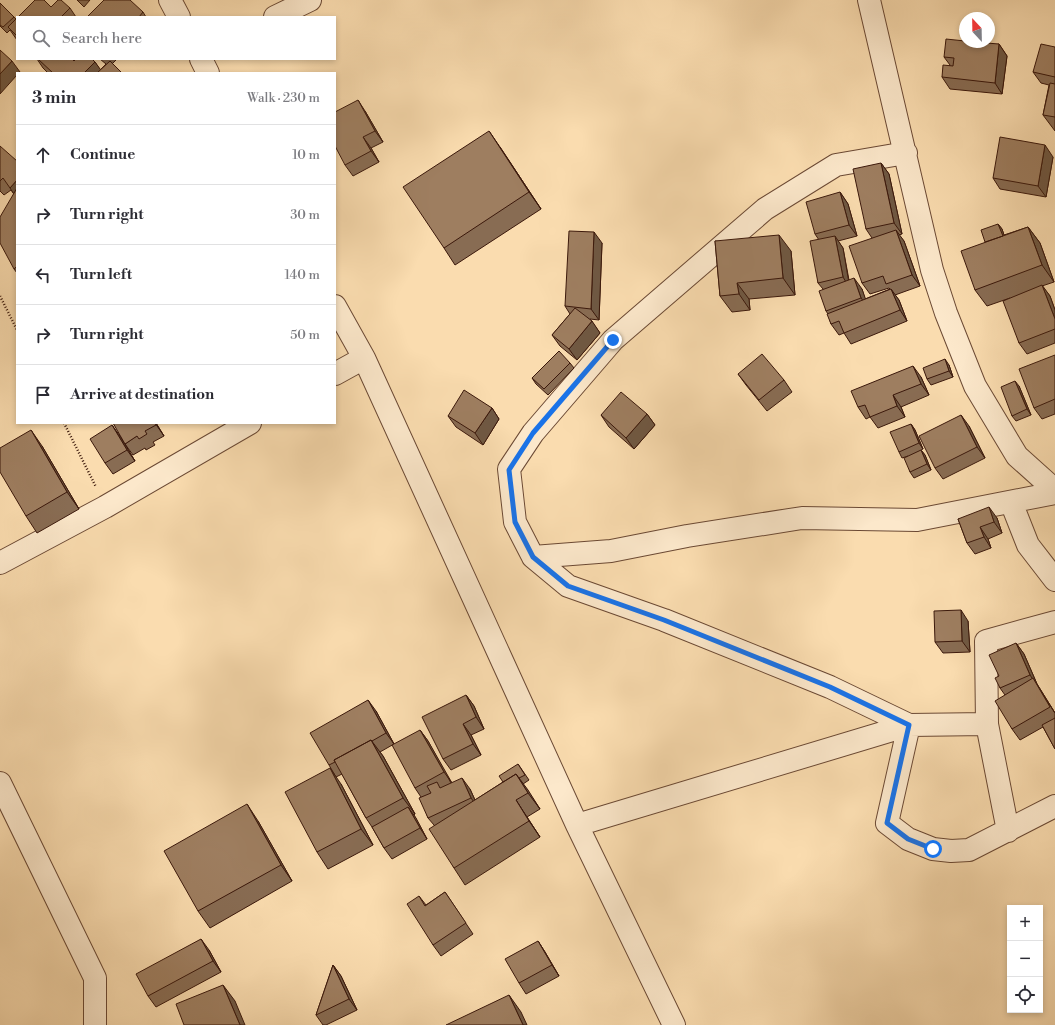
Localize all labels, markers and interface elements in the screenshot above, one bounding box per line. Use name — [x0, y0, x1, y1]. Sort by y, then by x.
north arrow — [959, 12, 995, 48]
search box — [16, 16, 336, 60]
icon: search — [30, 27, 52, 49]
text: Search here — [62, 29, 142, 48]
text: 3 min — [32, 87, 76, 109]
text: Walk · 230 m — [247, 90, 320, 106]
icon: ahead — [32, 144, 54, 166]
text: Continue — [70, 145, 135, 164]
text: 10 m — [292, 147, 320, 163]
icon: right — [32, 204, 54, 226]
text: Turn right — [70, 205, 144, 224]
text: 30 m — [290, 207, 320, 223]
icon: left — [32, 264, 54, 286]
text: Turn left — [70, 265, 132, 284]
text: 140 m — [284, 267, 320, 283]
icon: right — [32, 324, 54, 346]
text: Turn right — [70, 325, 144, 344]
text: 50 m — [290, 327, 320, 343]
route end — [604, 331, 622, 349]
icon: arrive — [32, 384, 54, 406]
text: Arrive at destination — [70, 385, 214, 404]
route start — [924, 840, 942, 858]
map controls — [1007, 905, 1043, 1013]
button: + — [1007, 905, 1043, 941]
button: − — [1007, 941, 1043, 977]
button: locate — [1007, 977, 1043, 1013]

